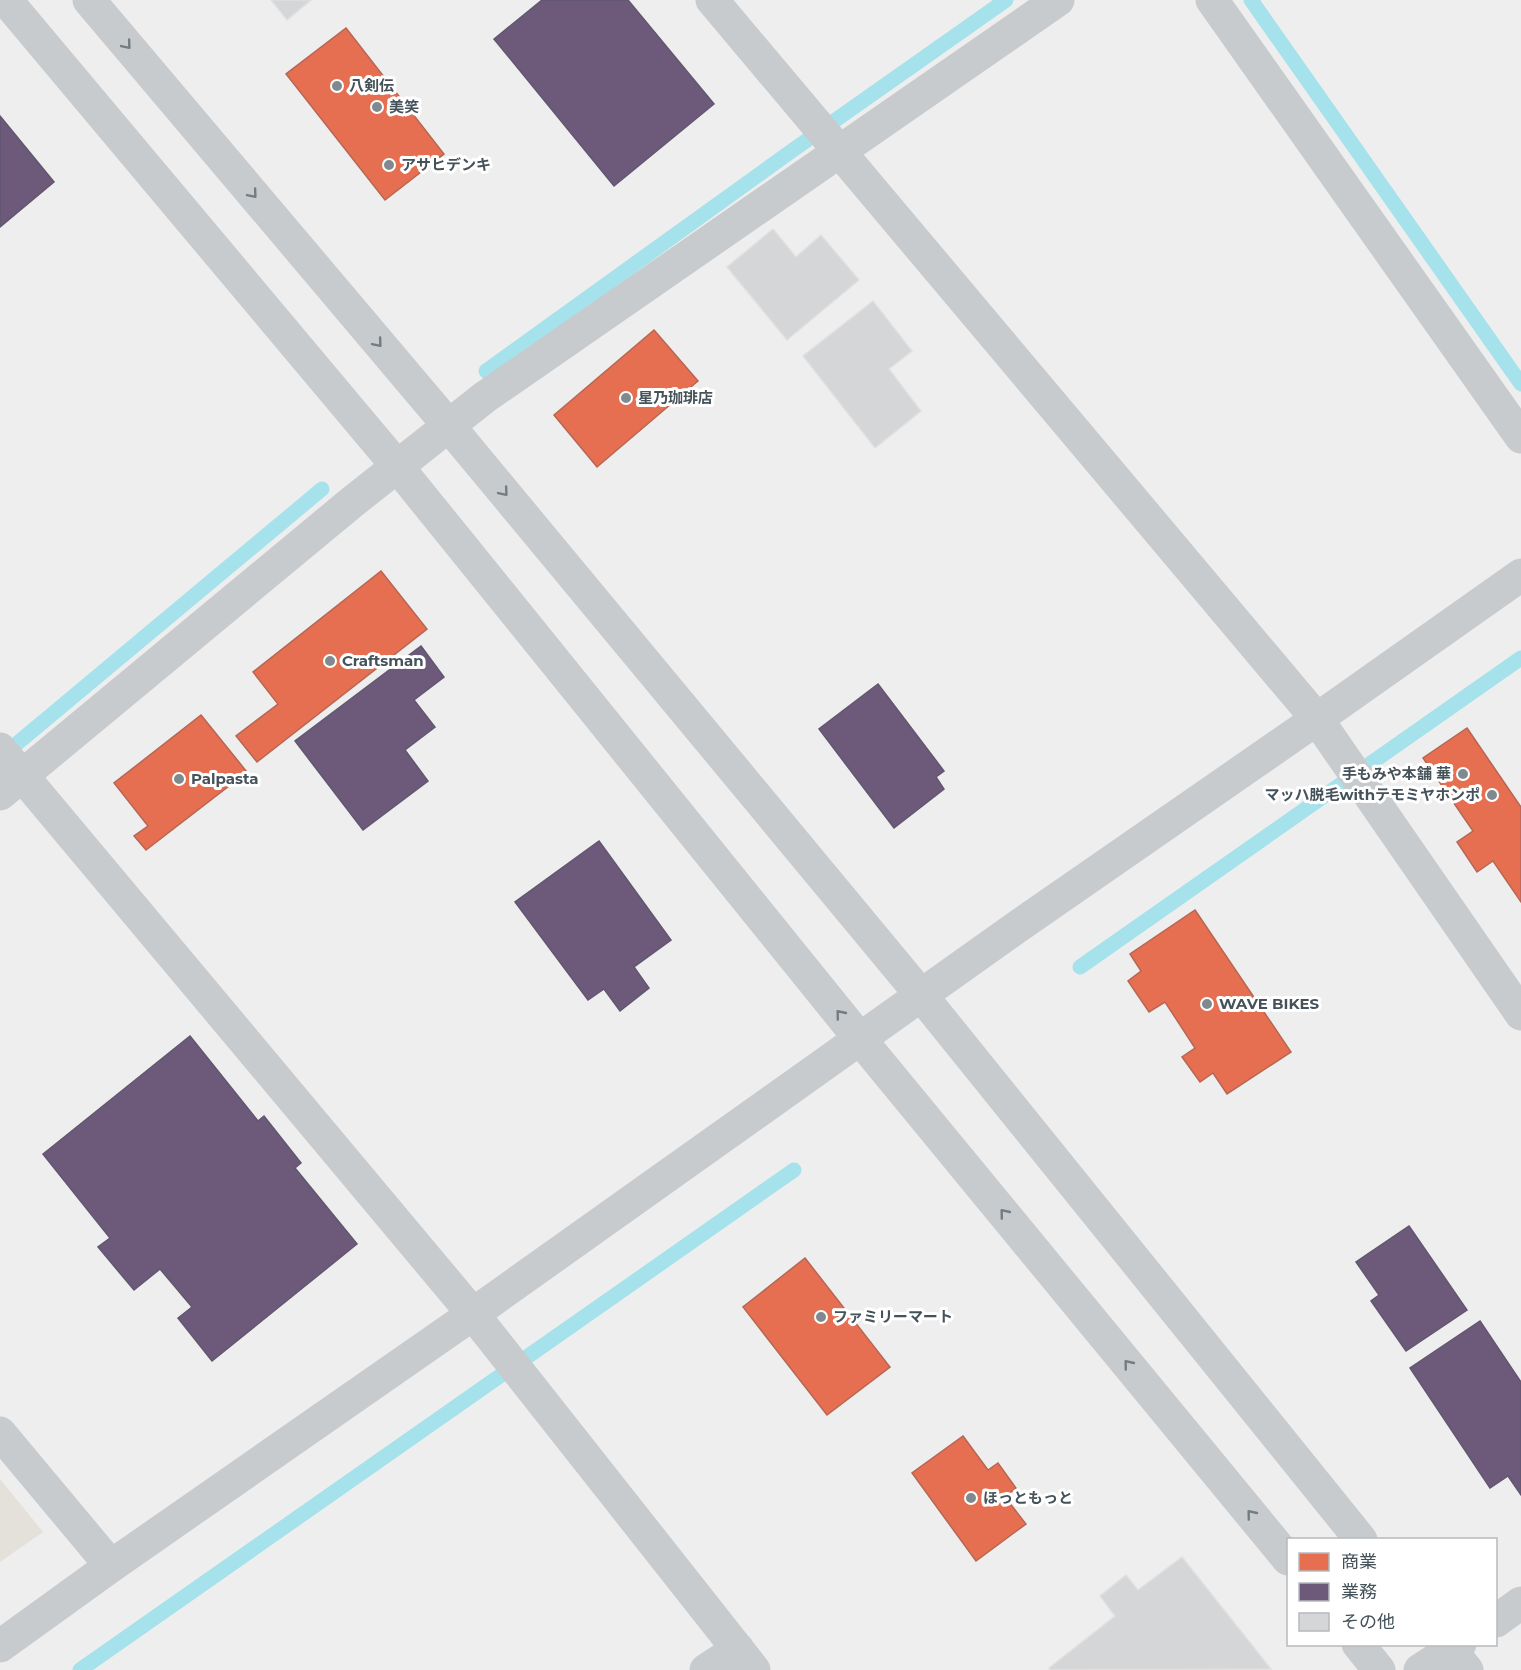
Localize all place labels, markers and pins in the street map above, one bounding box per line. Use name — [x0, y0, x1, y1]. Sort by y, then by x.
place label: 八剣伝 — [349, 76, 394, 95]
marker: 八剣伝 — [330, 79, 344, 93]
place label: 美笑 — [389, 97, 419, 116]
marker: 美笑 — [370, 100, 384, 114]
place label: アサヒデンキ — [401, 155, 491, 174]
marker: アサヒデンキ — [382, 158, 396, 172]
place label: 星乃珈琲店 — [638, 388, 713, 407]
marker: 星乃珈琲店 — [619, 391, 633, 405]
place label: Craftsman — [342, 651, 424, 670]
marker: Craftsman — [323, 654, 337, 668]
place label: 手もみや本舗 華 — [1342, 764, 1451, 783]
marker: 手もみや本舗 華 — [1456, 767, 1470, 781]
place label: Palpasta — [191, 769, 258, 788]
marker: Palpasta — [172, 772, 186, 786]
place label: マッハ脱毛withテモミヤホンポ — [1265, 785, 1480, 804]
marker: マッハ脱毛withテモミヤホンポ — [1485, 788, 1499, 802]
place label: WAVE BIKES — [1219, 994, 1320, 1013]
marker: WAVE BIKES — [1200, 997, 1214, 1011]
place label: ファミリーマート — [833, 1307, 953, 1326]
marker: ファミリーマート — [814, 1310, 828, 1324]
place label: ほっともっと — [983, 1488, 1073, 1507]
marker: ほっともっと — [964, 1491, 978, 1505]

